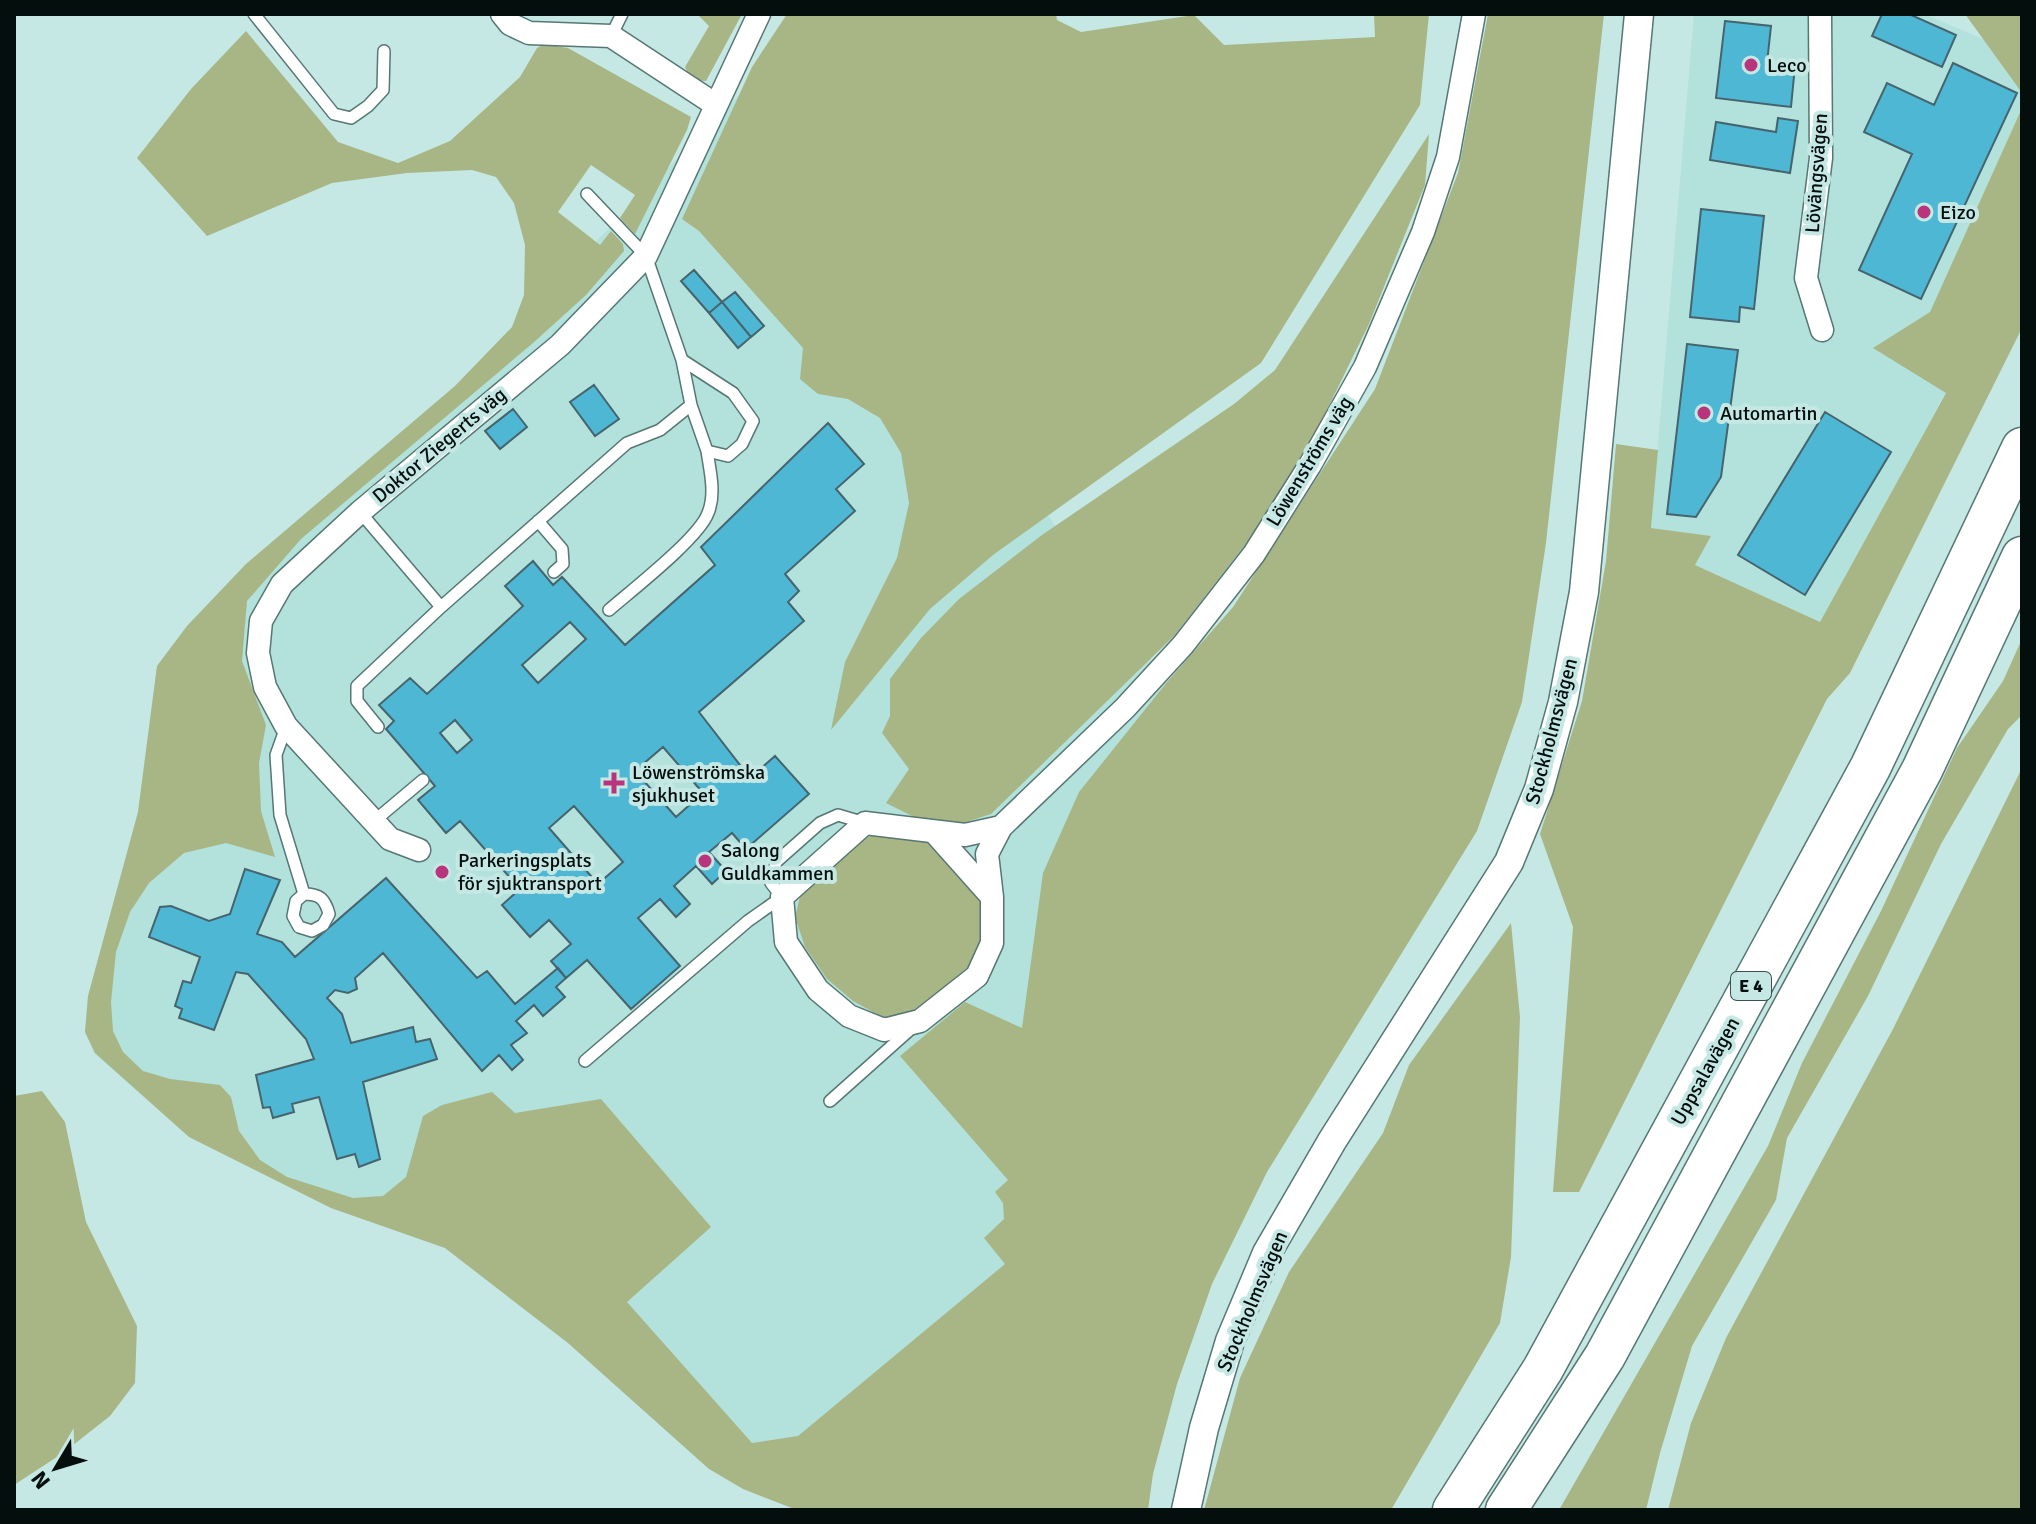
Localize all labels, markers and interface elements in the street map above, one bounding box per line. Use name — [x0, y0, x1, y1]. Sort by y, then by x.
place label: Leco — [1767, 53, 1807, 78]
marker: Leco — [1742, 56, 1760, 74]
street label: Lövängsvägen — [1800, 112, 1833, 234]
place label: Eizo — [1940, 200, 1976, 225]
marker: Eizo — [1915, 203, 1933, 221]
street label: Doktor Ziegerts väg — [367, 382, 511, 509]
street label: Löwenströms väg — [1261, 392, 1358, 531]
place label: Automartin — [1720, 401, 1818, 426]
marker: Automartin — [1695, 404, 1713, 422]
street label: Stockholmsvägen — [1520, 655, 1583, 807]
place label: Löwenströmska sjukhuset — [632, 760, 765, 808]
marker: Löwenströmska sjukhuset — [603, 772, 625, 794]
place label: Salong Guldkammen — [721, 838, 834, 886]
place label: Parkeringsplats för sjuktransport — [458, 848, 602, 896]
marker: Salong Guldkammen — [696, 852, 714, 870]
marker: Parkeringsplats för sjuktransport — [433, 863, 451, 881]
road number: E 4 — [1731, 972, 1771, 1000]
street label: Uppsalavägen — [1665, 1013, 1745, 1130]
street label: Stockholmsvägen — [1212, 1227, 1293, 1375]
north arrow — [16, 1428, 96, 1508]
text: N — [25, 1466, 56, 1494]

